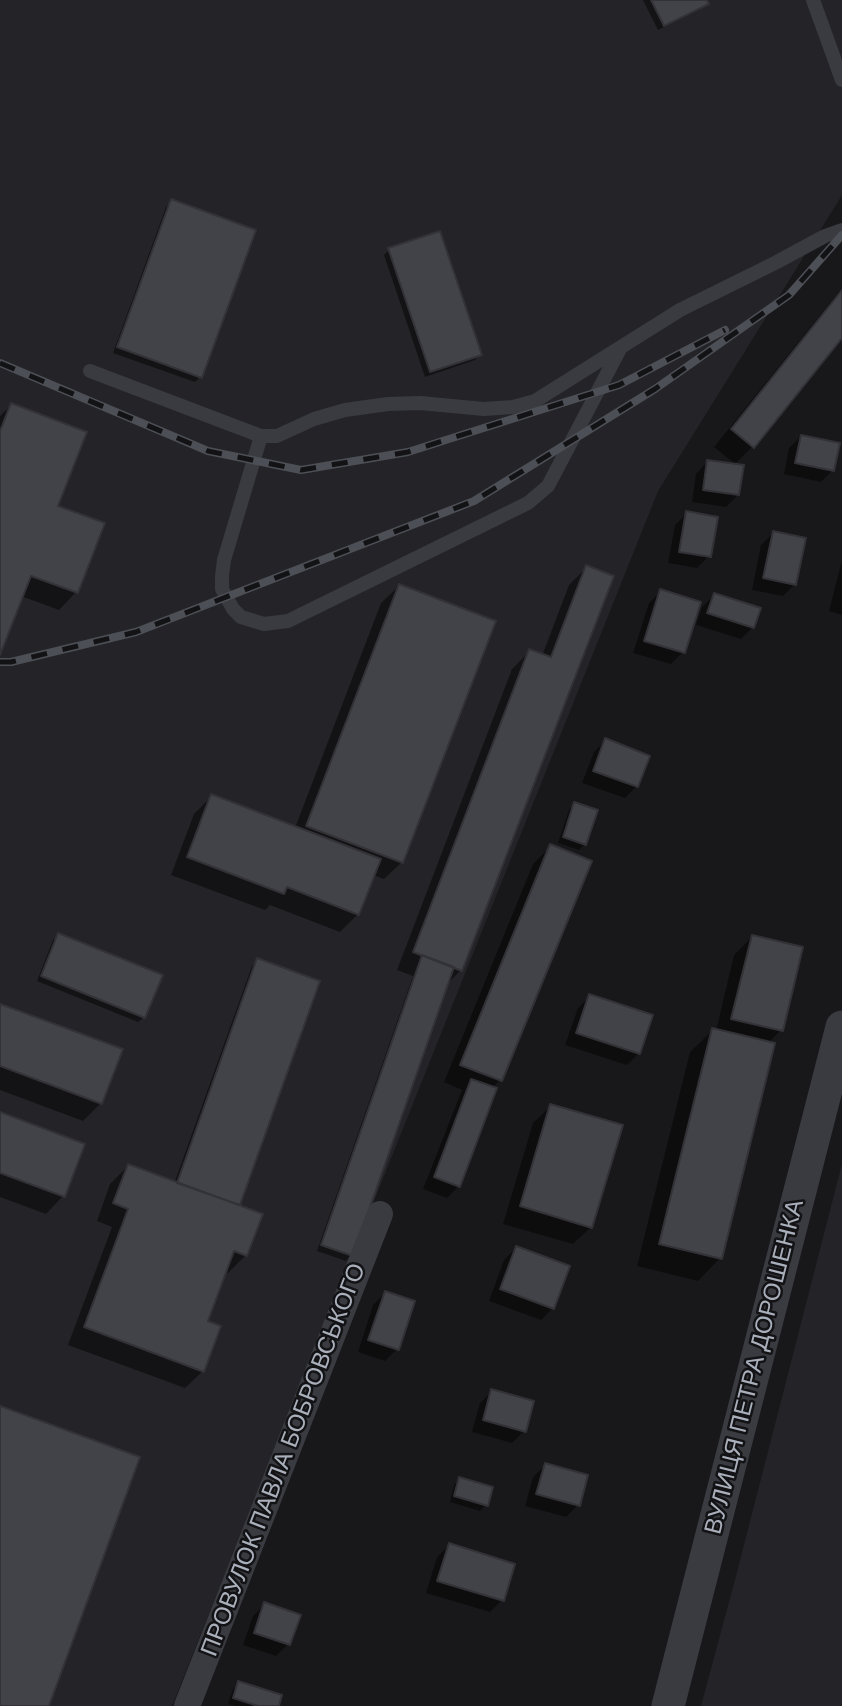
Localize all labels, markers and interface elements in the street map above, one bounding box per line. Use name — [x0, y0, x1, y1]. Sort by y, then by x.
street label: ВУЛИЦЯ ПЕТРА ДОРОШЕНКА — [699, 1197, 811, 1537]
street label: ПРОВУЛОК ПАВЛА БОБРОВСЬКОГО — [196, 1259, 372, 1661]

